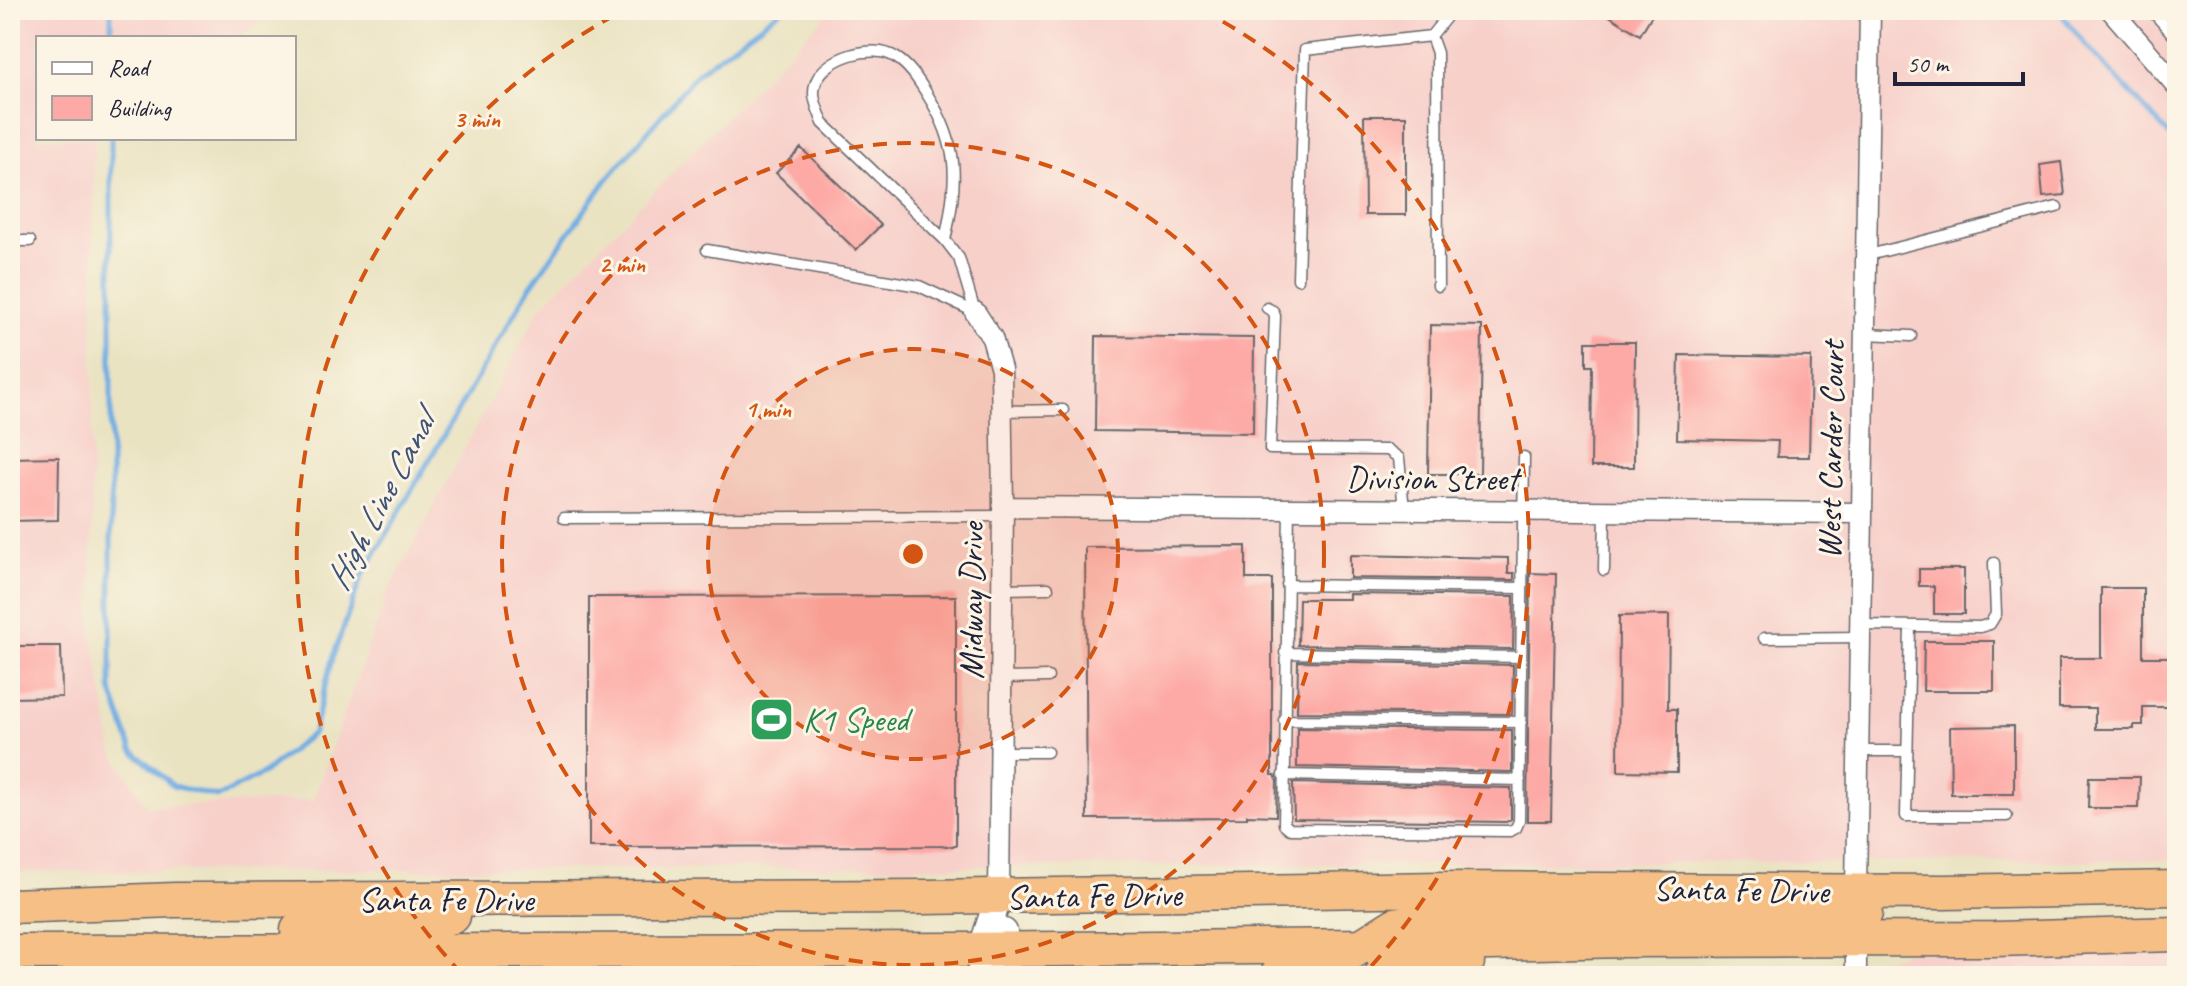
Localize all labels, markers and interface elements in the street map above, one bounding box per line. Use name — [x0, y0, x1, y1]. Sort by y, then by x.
legend — [36, 36, 296, 140]
scale bar — [1895, 36, 2023, 86]
text: 50 m — [1907, 49, 1950, 79]
text: Road — [108, 53, 152, 83]
text: Building — [108, 93, 173, 123]
text: 3 min — [454, 104, 501, 134]
text: 2 min — [599, 249, 646, 279]
street label: West Carder Court — [1807, 337, 1854, 559]
text: 1 min — [745, 394, 792, 424]
water label: High Line Canal — [314, 395, 451, 598]
street label: Division Street — [1346, 457, 1523, 500]
street label: Midway Drive — [950, 520, 993, 679]
centre of rings — [899, 540, 927, 568]
sports icon: K1 Speed — [748, 695, 796, 743]
place label: K1 Speed — [803, 698, 914, 741]
street label: Santa Fe Drive — [1653, 866, 1831, 913]
street label: Santa Fe Drive — [1006, 872, 1184, 919]
street label: Santa Fe Drive — [358, 878, 536, 921]

